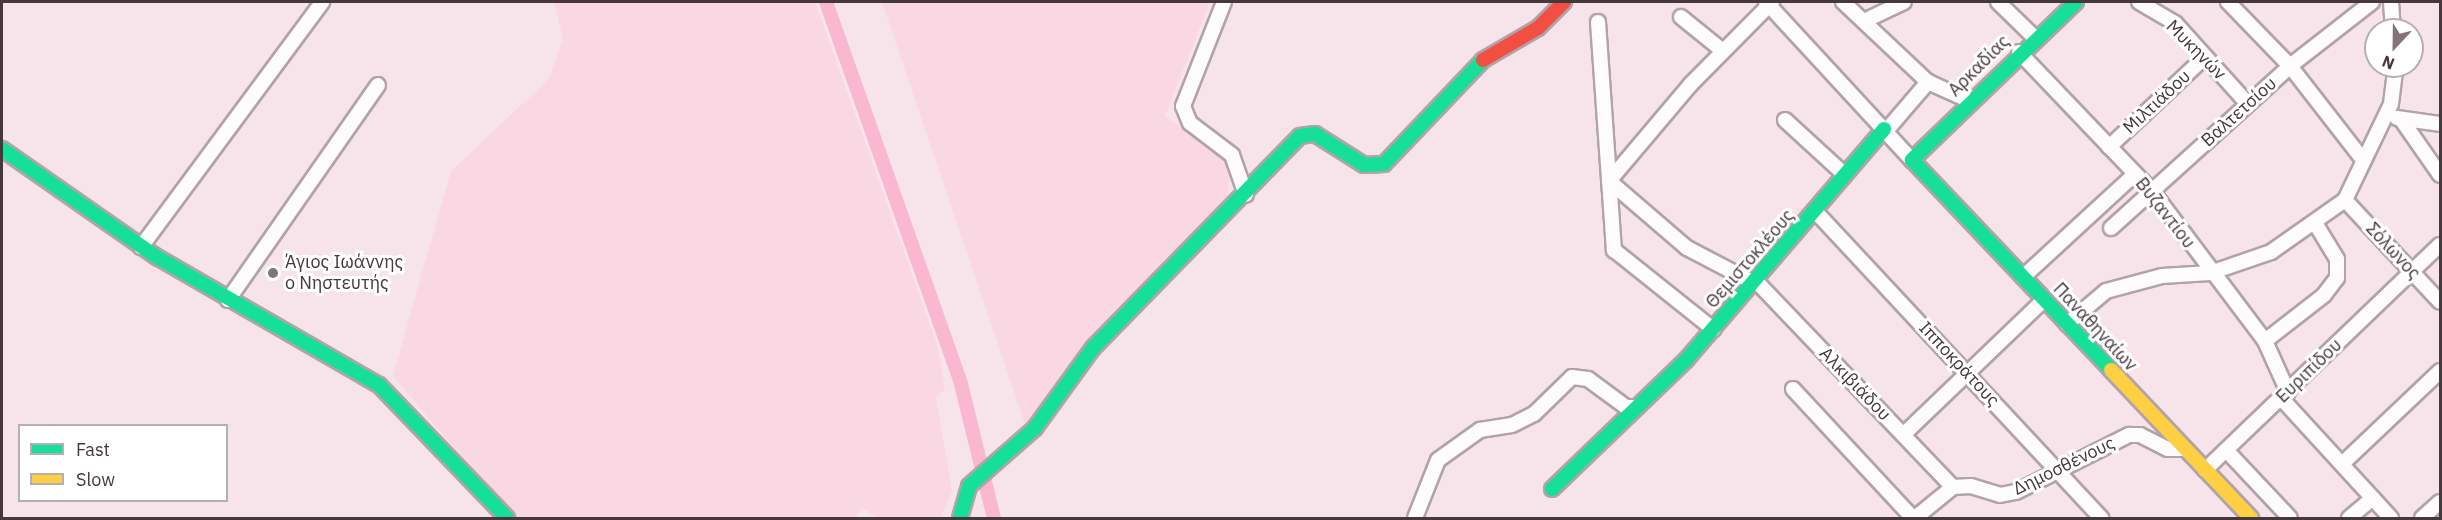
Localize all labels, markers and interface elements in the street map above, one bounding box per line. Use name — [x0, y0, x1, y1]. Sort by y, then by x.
street label: Μυκηνών — [2162, 16, 2230, 84]
north arrow — [2364, 18, 2424, 78]
street label: Αρκαδίας — [1944, 31, 2014, 101]
text: N — [2379, 51, 2397, 74]
street label: Μιλτιάδου — [2119, 65, 2195, 139]
street label: Βαλτετσίου — [2197, 73, 2281, 151]
street label: Βυζαντίου — [2131, 173, 2199, 253]
street label: Θεμιστοκλέους — [1701, 205, 1799, 313]
street label: Σόλωνος — [2361, 218, 2425, 284]
place label: Άγιος Ιωάννης ο Νηστευτής — [285, 252, 403, 294]
marker: Άγιος Ιωάννης ο Νηστευτής — [266, 266, 280, 280]
street label: Παναθηναίων — [2049, 278, 2141, 376]
street label: Ιπποκράτους — [1914, 317, 2004, 411]
street label: Ευριπίδου — [2272, 334, 2346, 408]
street label: Αλκιβιάδου — [1815, 343, 1895, 425]
legend — [18, 424, 228, 502]
street label: Δημοσθένους — [2010, 432, 2118, 500]
text: Fast — [76, 438, 110, 461]
text: Slow — [76, 468, 115, 491]

